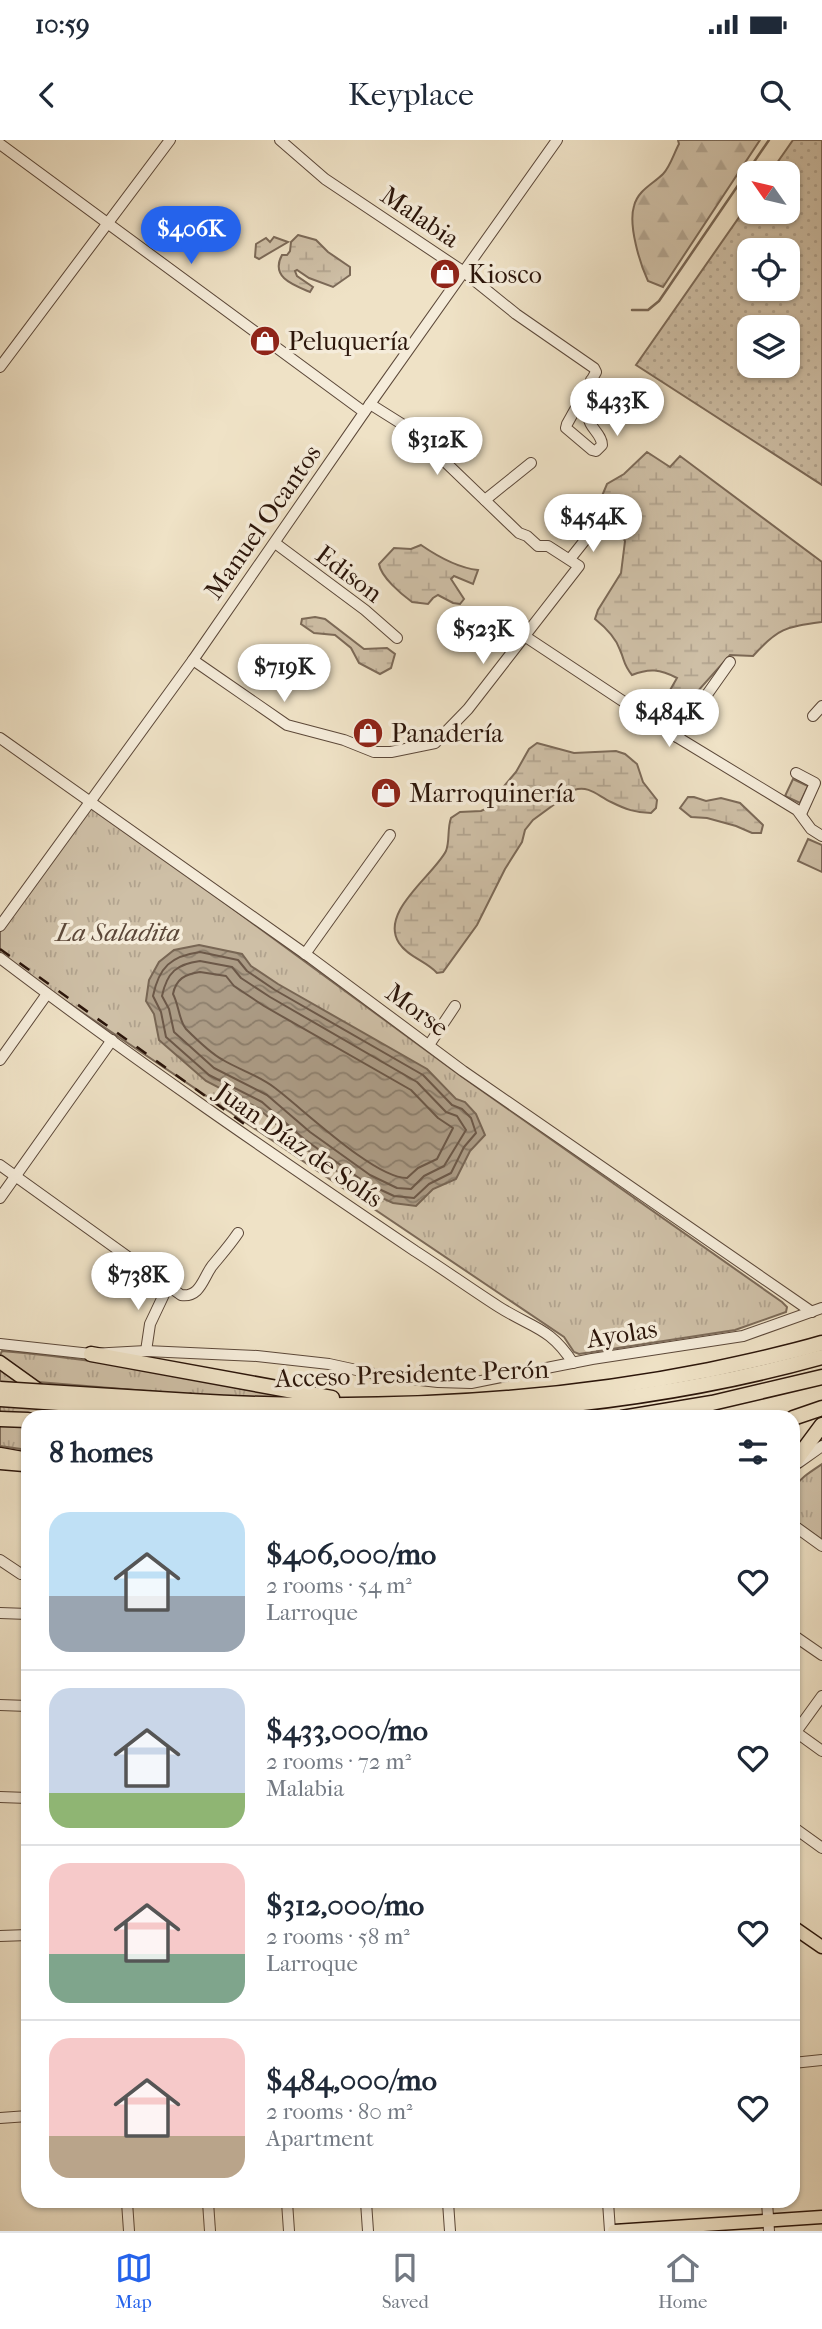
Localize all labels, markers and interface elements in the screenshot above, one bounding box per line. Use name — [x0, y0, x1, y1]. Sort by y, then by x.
text: 10:59 — [35, 9, 90, 40]
icon: back — [28, 76, 66, 114]
text: Keyplace — [348, 76, 474, 113]
icon: search — [756, 76, 794, 114]
north arrow — [737, 161, 800, 224]
map controls — [737, 161, 800, 378]
street label: Malabia — [375, 179, 466, 255]
pin: $406K — [142, 206, 240, 266]
text: $406K — [157, 215, 225, 242]
button: locate — [737, 238, 800, 301]
shop icon: Kiosco — [428, 257, 462, 291]
place label: Kiosco — [468, 259, 542, 290]
button: layers — [737, 315, 800, 378]
shop icon: Peluquería — [248, 324, 282, 358]
place label: Peluquería — [288, 326, 410, 357]
pin: $433K — [568, 378, 666, 438]
text: $433K — [586, 387, 648, 414]
pin: $312K — [388, 418, 486, 477]
text: $312K — [408, 426, 466, 453]
street label: Manuel Ocantos — [198, 439, 328, 605]
pin: $454K — [544, 494, 642, 554]
text: $454K — [560, 503, 626, 530]
street label: Edison — [310, 539, 388, 609]
pin: $523K — [434, 606, 532, 666]
text: $523K — [453, 615, 513, 642]
pin: $719K — [235, 644, 333, 704]
text: $719K — [254, 653, 314, 680]
pin: $484K — [620, 690, 718, 749]
text: $484K — [635, 698, 703, 725]
shop icon: Panadería — [351, 716, 385, 750]
place label: Panadería — [391, 718, 504, 749]
shop icon: Marroquinería — [369, 776, 403, 810]
place label: Marroquinería — [409, 778, 575, 809]
park label: La Saladita — [54, 917, 180, 948]
street label: Morse — [380, 977, 455, 1043]
street label: Juan Díaz de Solís — [208, 1075, 389, 1214]
pin: $738K — [89, 1252, 187, 1312]
text: $738K — [107, 1261, 169, 1288]
street label: Ayolas — [584, 1313, 659, 1355]
street label: Acceso Presidente Perón — [273, 1354, 550, 1394]
icon: filters — [734, 1433, 772, 1471]
text: 8 homes — [49, 1435, 153, 1470]
text: $406,000/mo — [266, 1537, 436, 1572]
icon: home — [105, 1540, 189, 1624]
icon: heart — [734, 1563, 772, 1601]
text: 2 rooms · 54 m² — [266, 1572, 412, 1599]
text: Larroque — [266, 1599, 358, 1626]
text: $433,000/mo — [266, 1713, 428, 1748]
icon: home — [105, 1716, 189, 1800]
icon: heart — [734, 1739, 772, 1777]
text: 2 rooms · 72 m² — [266, 1748, 411, 1775]
text: Malabia — [266, 1775, 344, 1802]
text: $312,000/mo — [266, 1888, 424, 1923]
icon: home — [105, 1891, 189, 1975]
icon: heart — [734, 1914, 772, 1952]
text: 2 rooms · 58 m² — [266, 1923, 410, 1950]
text: Larroque — [266, 1950, 358, 1977]
text: $484,000/mo — [266, 2063, 437, 2098]
icon: home — [105, 2066, 189, 2150]
icon: heart — [734, 2089, 772, 2127]
text: 2 rooms · 80 m² — [266, 2098, 413, 2125]
text: Apartment — [266, 2125, 374, 2152]
tab: Map — [115, 2249, 153, 2313]
tab: Saved — [382, 2249, 429, 2313]
tab: Home — [658, 2249, 707, 2313]

